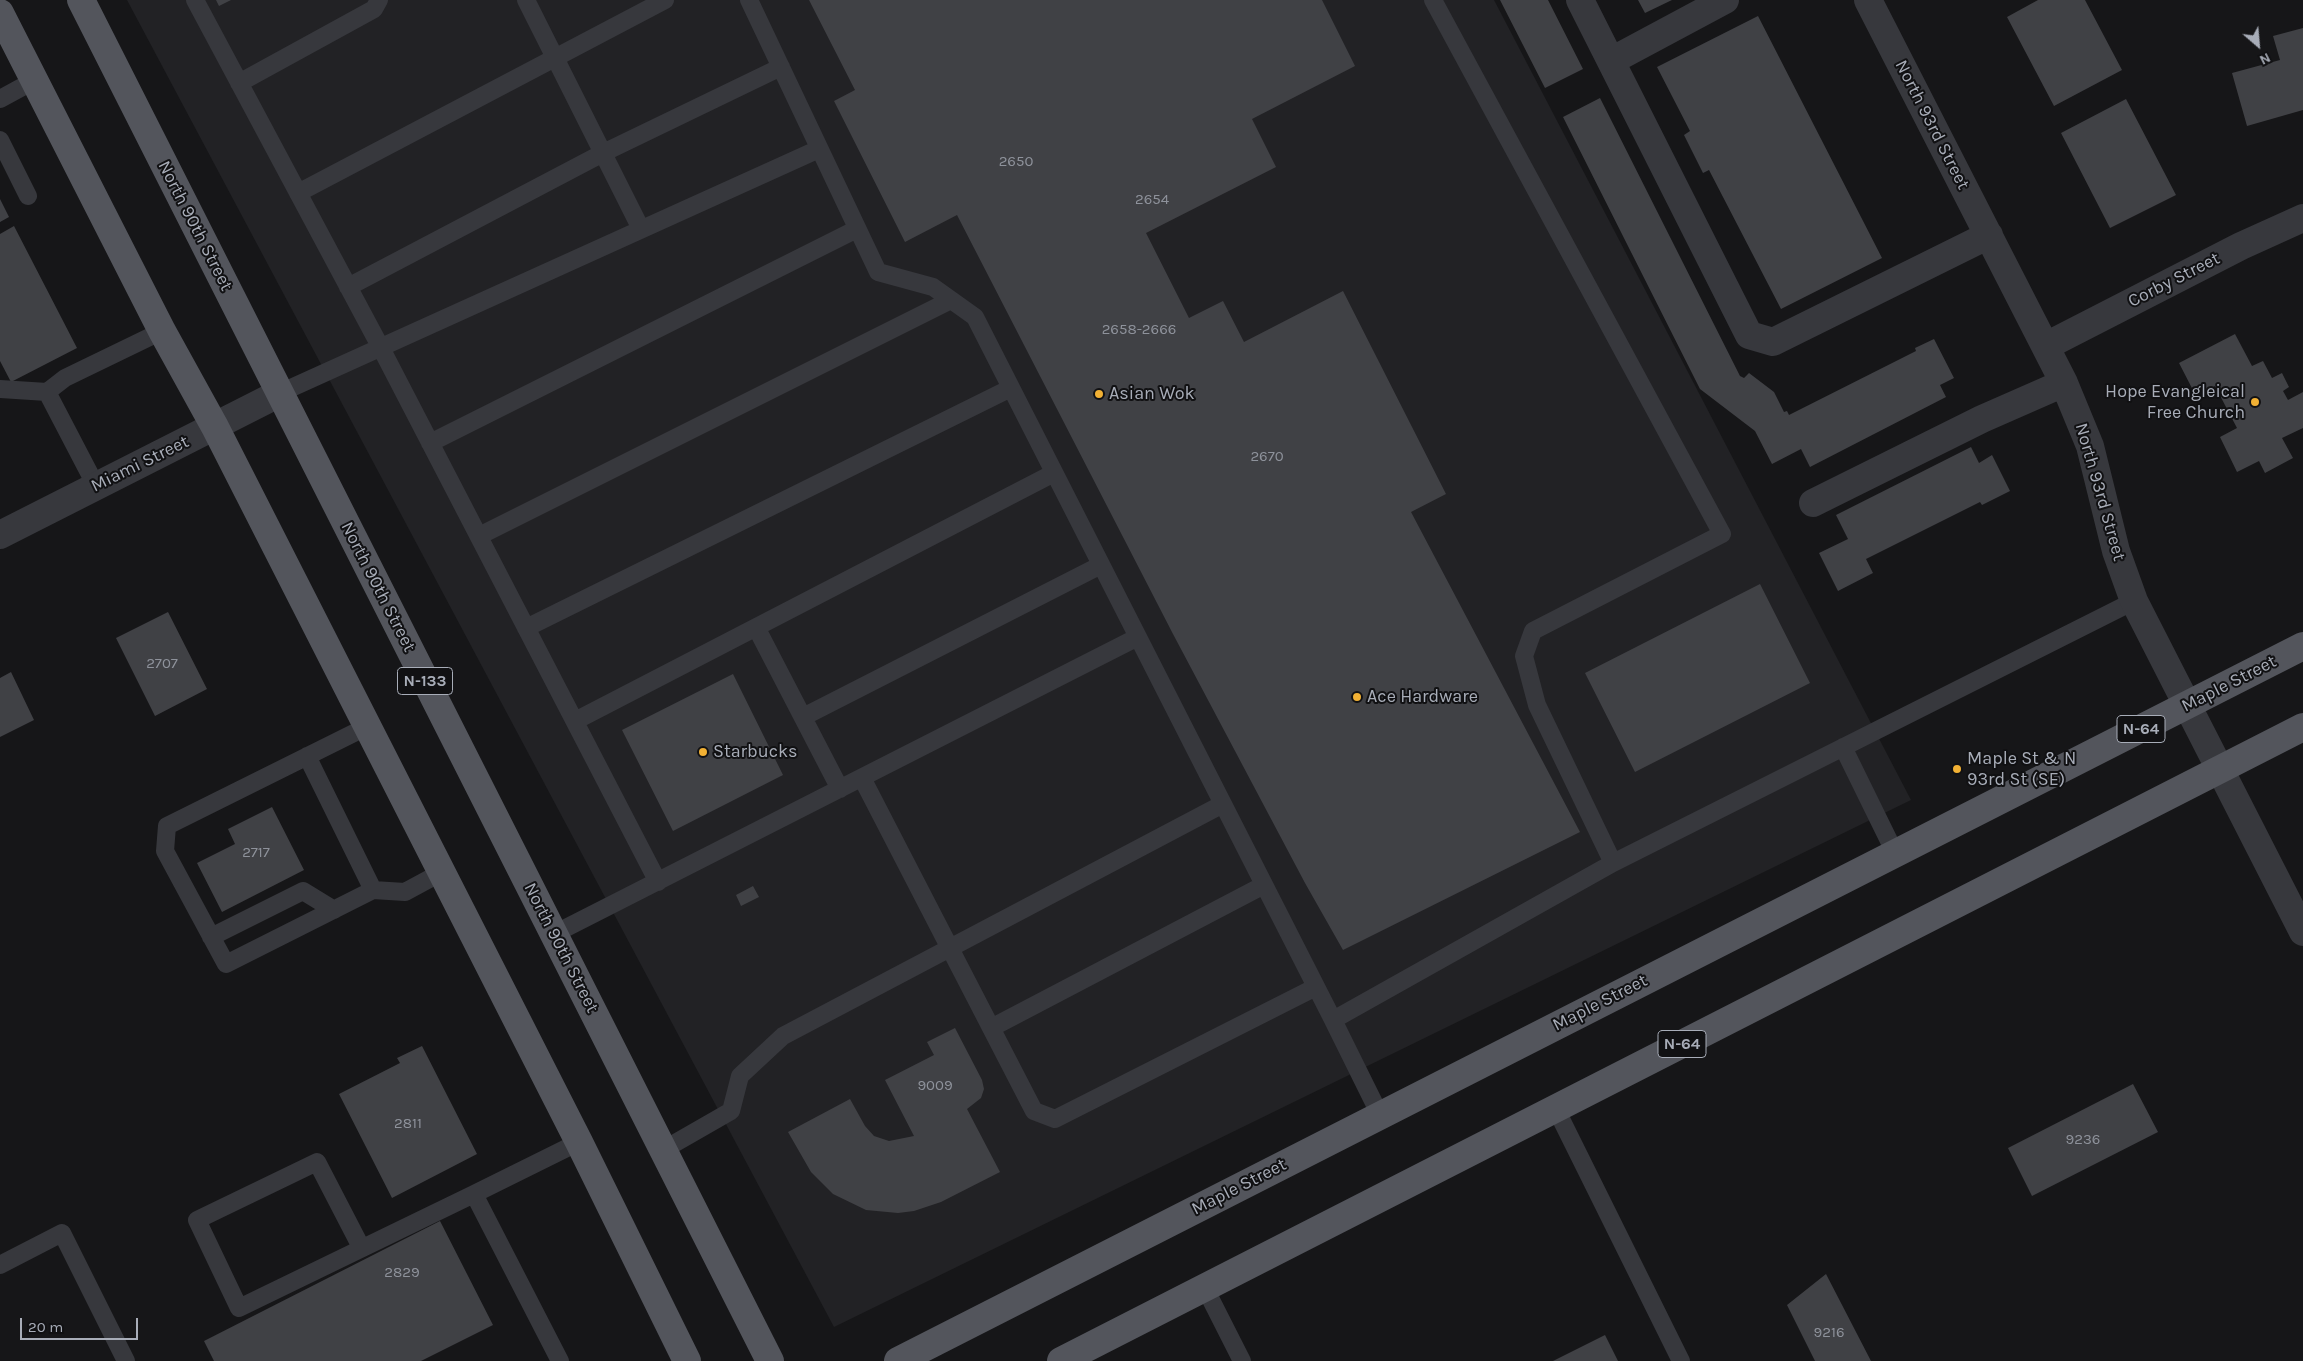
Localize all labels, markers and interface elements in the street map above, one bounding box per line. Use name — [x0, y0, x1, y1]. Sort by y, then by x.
north arrow — [2233, 20, 2283, 70]
text: N — [2257, 49, 2273, 69]
street label: North 93rd Street — [1890, 57, 1974, 193]
house number: 2650 — [999, 153, 1033, 171]
street label: North 90th Street — [153, 157, 237, 295]
house number: 2654 — [1135, 191, 1169, 209]
street label: Corby Street — [2124, 248, 2224, 312]
house number: 2658-2666 — [1102, 321, 1176, 339]
place label: Hope Evangleical Free Church — [2105, 381, 2245, 424]
place label: Asian Wok — [1109, 383, 1195, 405]
marker: Asian Wok — [1093, 388, 1105, 400]
marker: Hope Evangleical Free Church — [2249, 396, 2261, 408]
street label: North 93rd Street — [2070, 421, 2130, 563]
street label: Miami Street — [87, 431, 193, 497]
house number: 2670 — [1250, 448, 1284, 466]
street label: North 90th Street — [336, 518, 420, 656]
street label: Maple Street — [2178, 651, 2280, 717]
house number: 2707 — [146, 655, 178, 673]
road number: N-133 — [398, 668, 452, 694]
place label: Ace Hardware — [1367, 686, 1478, 708]
marker: Ace Hardware — [1351, 691, 1363, 703]
road number: N-64 — [2117, 716, 2165, 742]
place label: Starbucks — [713, 741, 798, 763]
marker: Starbucks — [697, 746, 709, 758]
place label: Maple St & N 93rd St (SE) — [1967, 748, 2076, 791]
marker: Maple St & N 93rd St (SE) — [1951, 763, 1963, 775]
house number: 2717 — [242, 844, 270, 862]
street label: North 90th Street — [519, 879, 603, 1017]
street label: Maple Street — [1549, 970, 1651, 1036]
road number: N-64 — [1658, 1030, 1706, 1058]
house number: 9009 — [917, 1077, 953, 1095]
house number: 2811 — [394, 1115, 422, 1133]
house number: 9236 — [2066, 1131, 2100, 1149]
street label: Maple Street — [1188, 1154, 1290, 1220]
house number: 2829 — [384, 1264, 420, 1282]
scale bar — [22, 1308, 140, 1340]
text: 20 m — [28, 1318, 63, 1336]
house number: 9216 — [1814, 1324, 1844, 1342]

